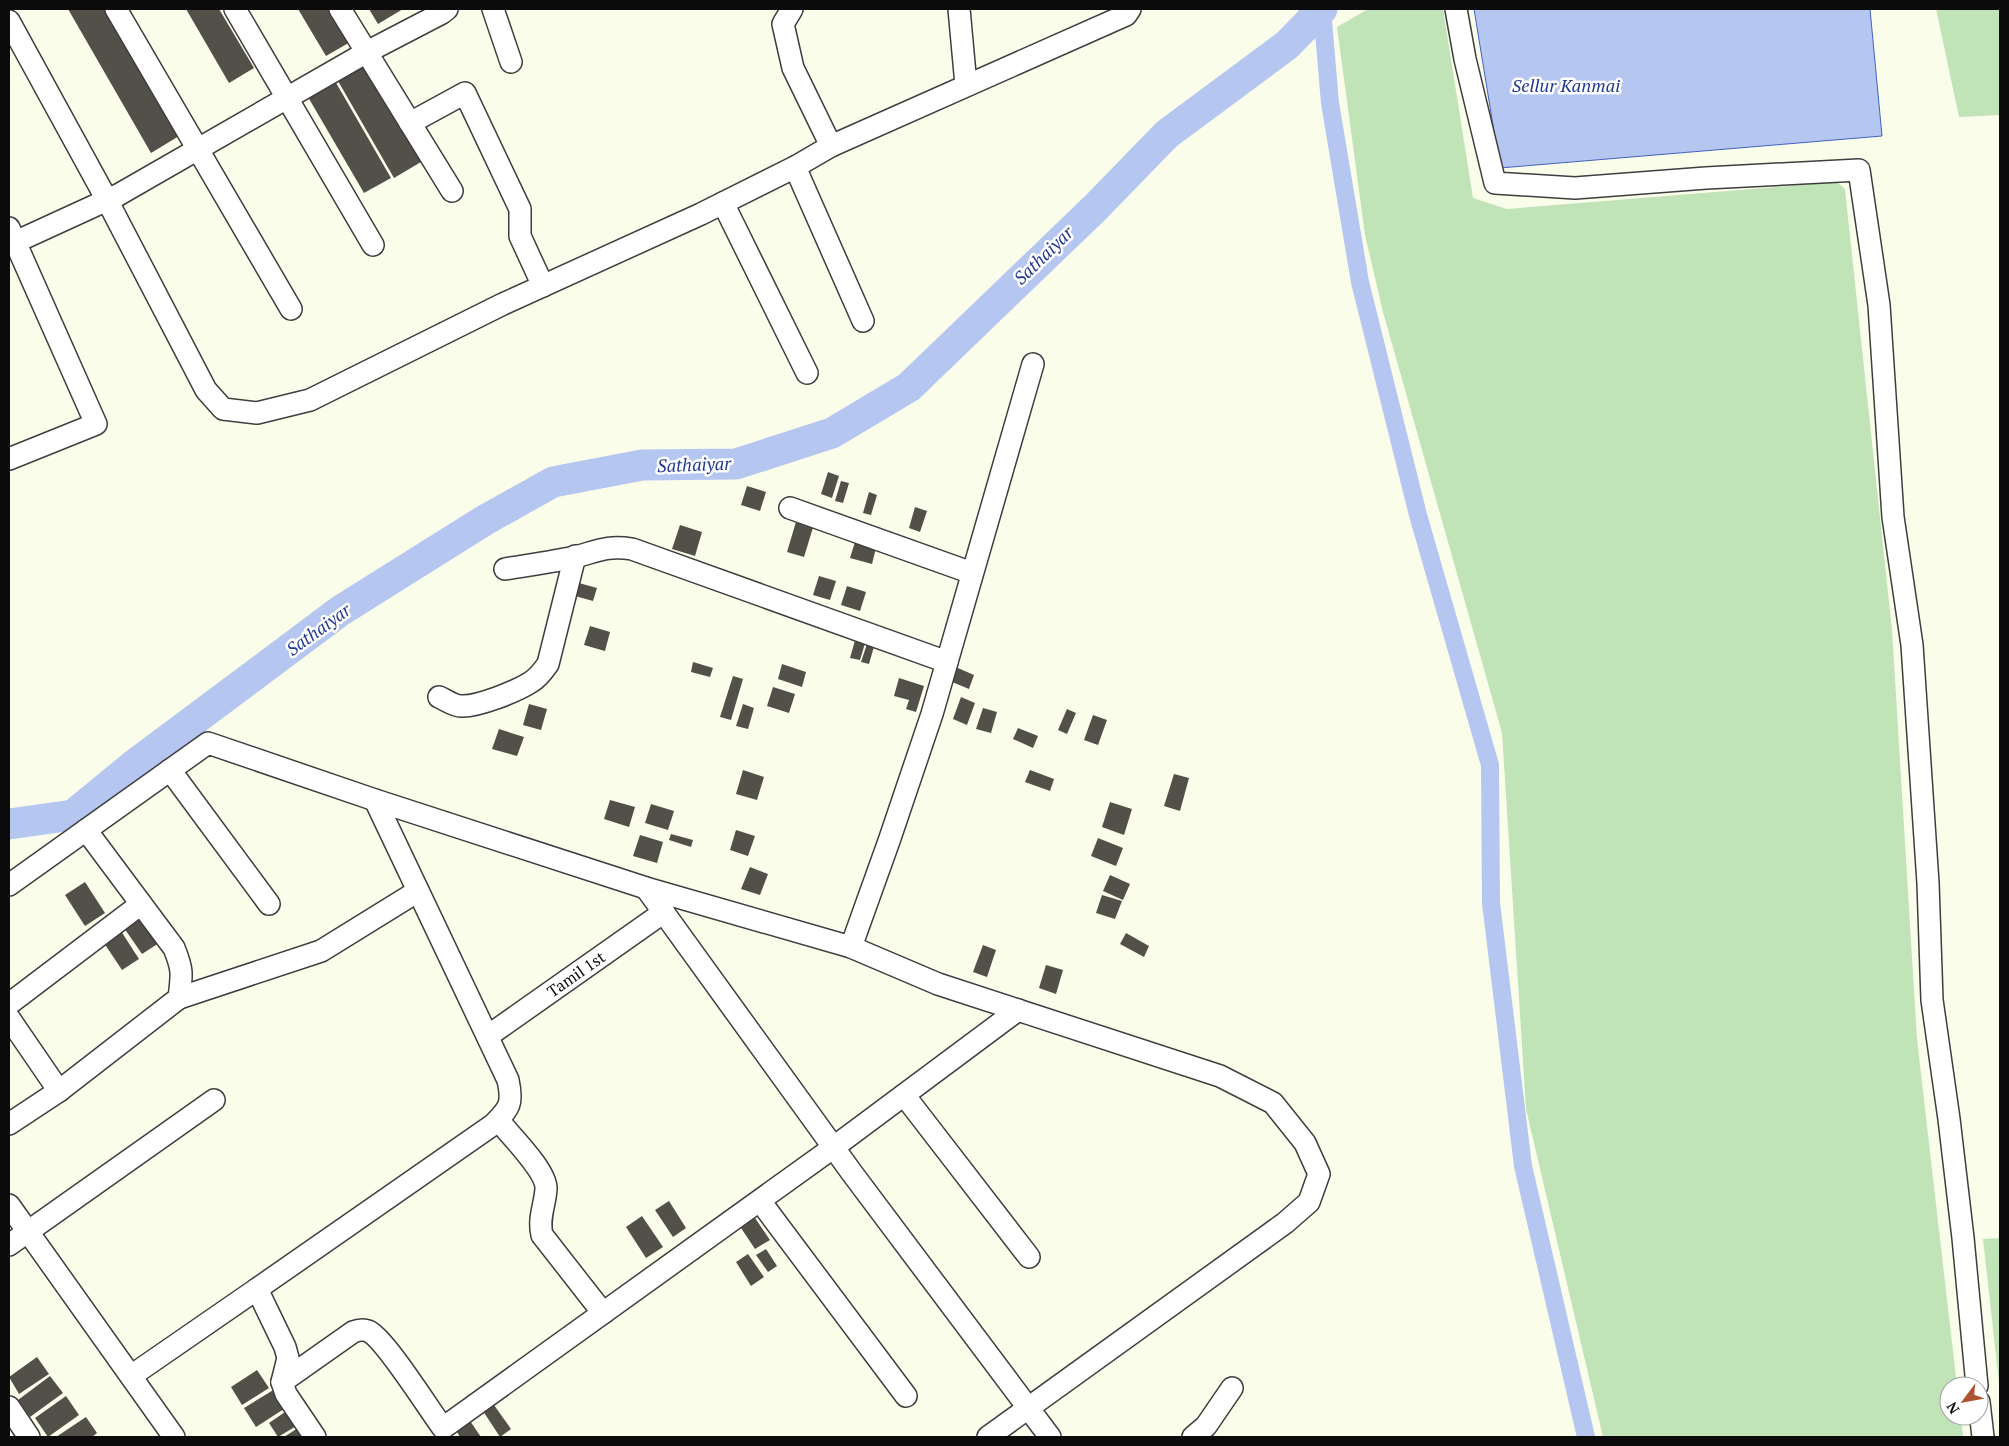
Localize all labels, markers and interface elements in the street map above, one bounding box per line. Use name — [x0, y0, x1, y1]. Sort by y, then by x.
water label: Sellur Kanmai — [1512, 73, 1620, 97]
water label: Sathaiyar — [1008, 220, 1079, 289]
water label: Sathaiyar — [657, 451, 733, 477]
water label: Sathaiyar — [281, 597, 356, 660]
street label: Tamil 1st — [543, 946, 609, 1002]
north arrow — [1939, 1376, 1989, 1426]
text: N — [1941, 1398, 1963, 1418]

